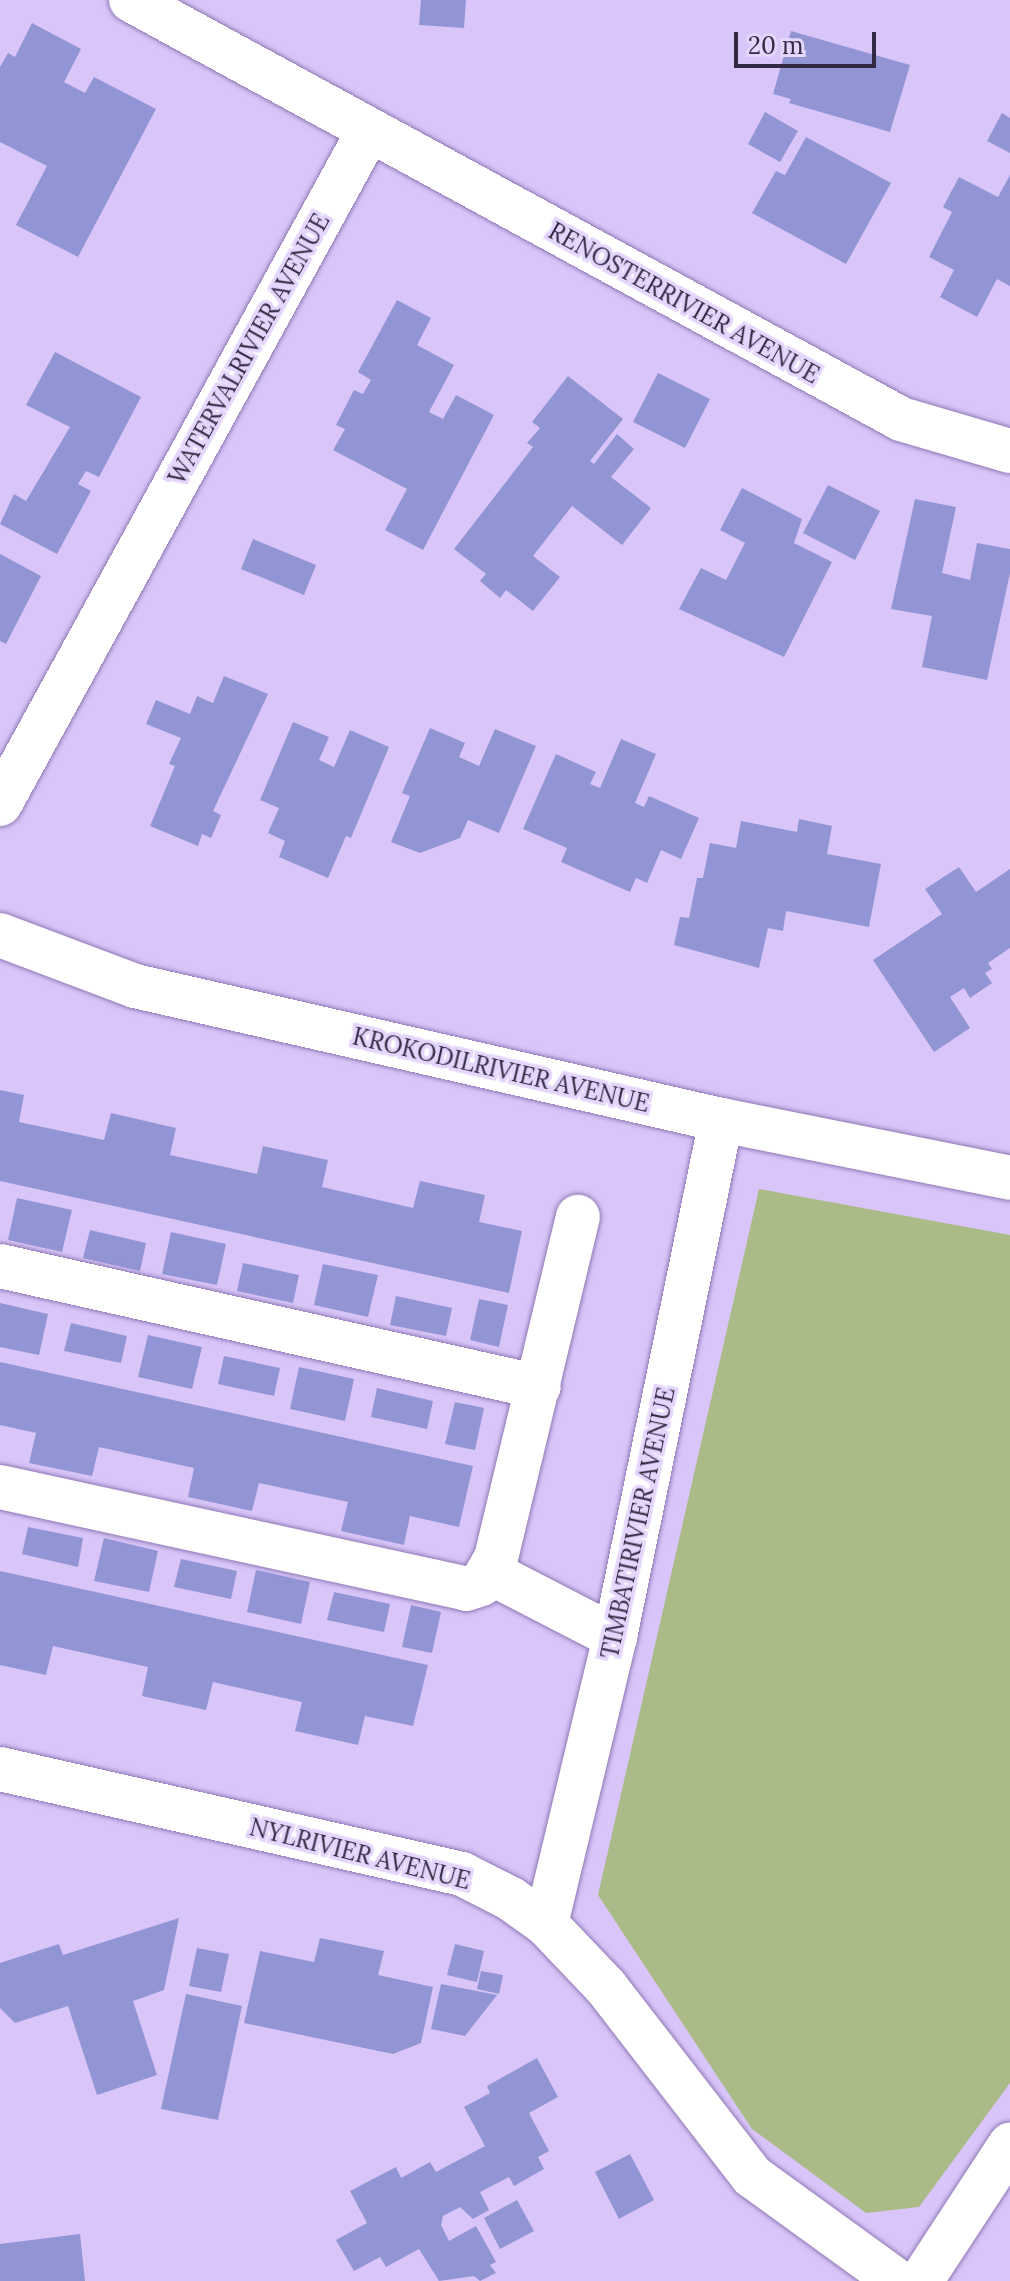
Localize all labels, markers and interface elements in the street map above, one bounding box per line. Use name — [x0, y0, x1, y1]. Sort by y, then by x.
scale bar — [738, 16, 880, 66]
text: 20 m — [748, 30, 804, 61]
street label: WATERVALRIVIER AVENUE — [162, 209, 336, 489]
street label: RENOSTERRIVIER AVENUE — [544, 216, 824, 390]
street label: KROKODILRIVIER AVENUE — [350, 1022, 652, 1118]
street label: TIMBATIRIVIER AVENUE — [595, 1385, 681, 1661]
street label: NYLRIVIER AVENUE — [247, 1813, 473, 1895]

